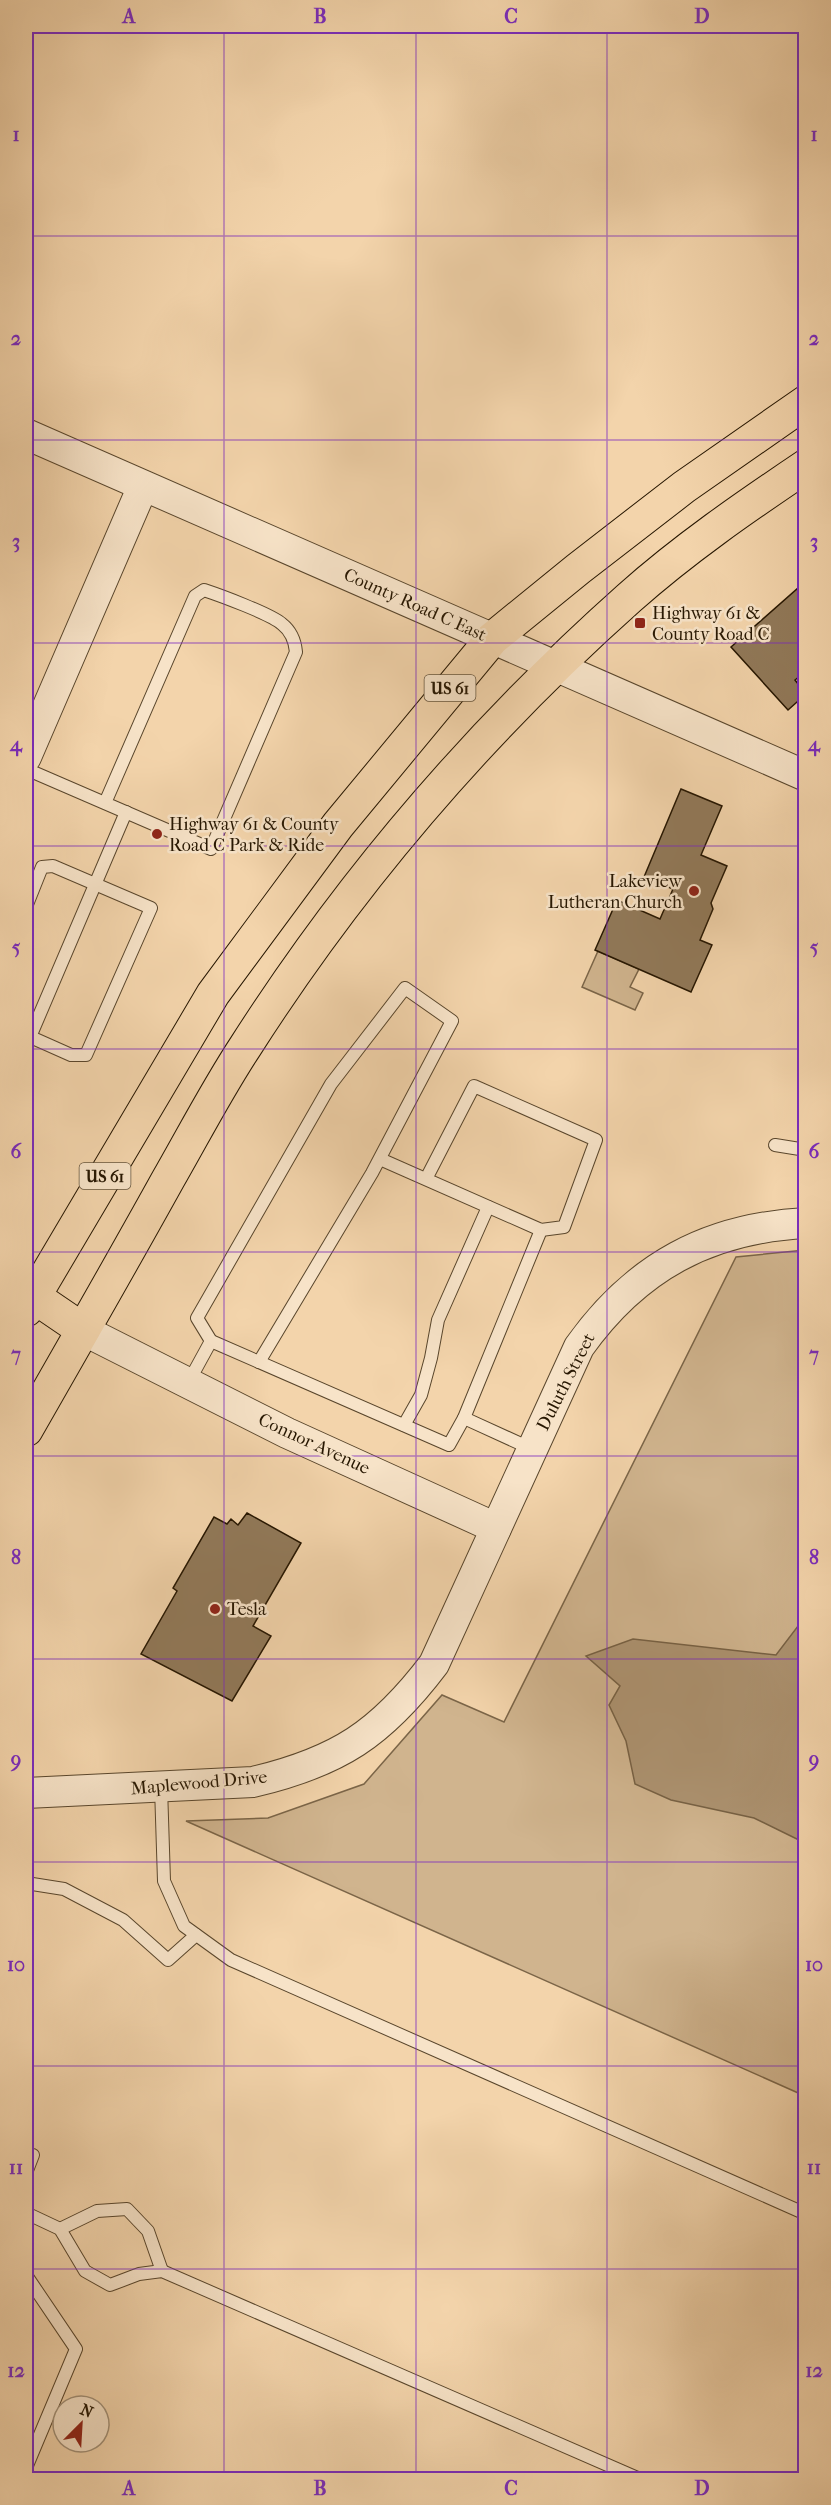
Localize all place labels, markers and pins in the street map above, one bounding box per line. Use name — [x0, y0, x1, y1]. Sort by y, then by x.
place label: Highway 61 & County Road C — [652, 603, 770, 645]
marker: Highway 61 & County Road C — [633, 616, 647, 630]
place label: Highway 61 & County Road C Park & Ride — [169, 814, 340, 856]
marker: Highway 61 & County Road C Park & Ride — [150, 827, 164, 841]
place label: Lakeview Lutheran Church — [548, 871, 683, 913]
marker: Lakeview Lutheran Church — [687, 884, 701, 898]
place label: Tesla — [227, 1599, 267, 1620]
marker: Tesla — [208, 1602, 222, 1616]

